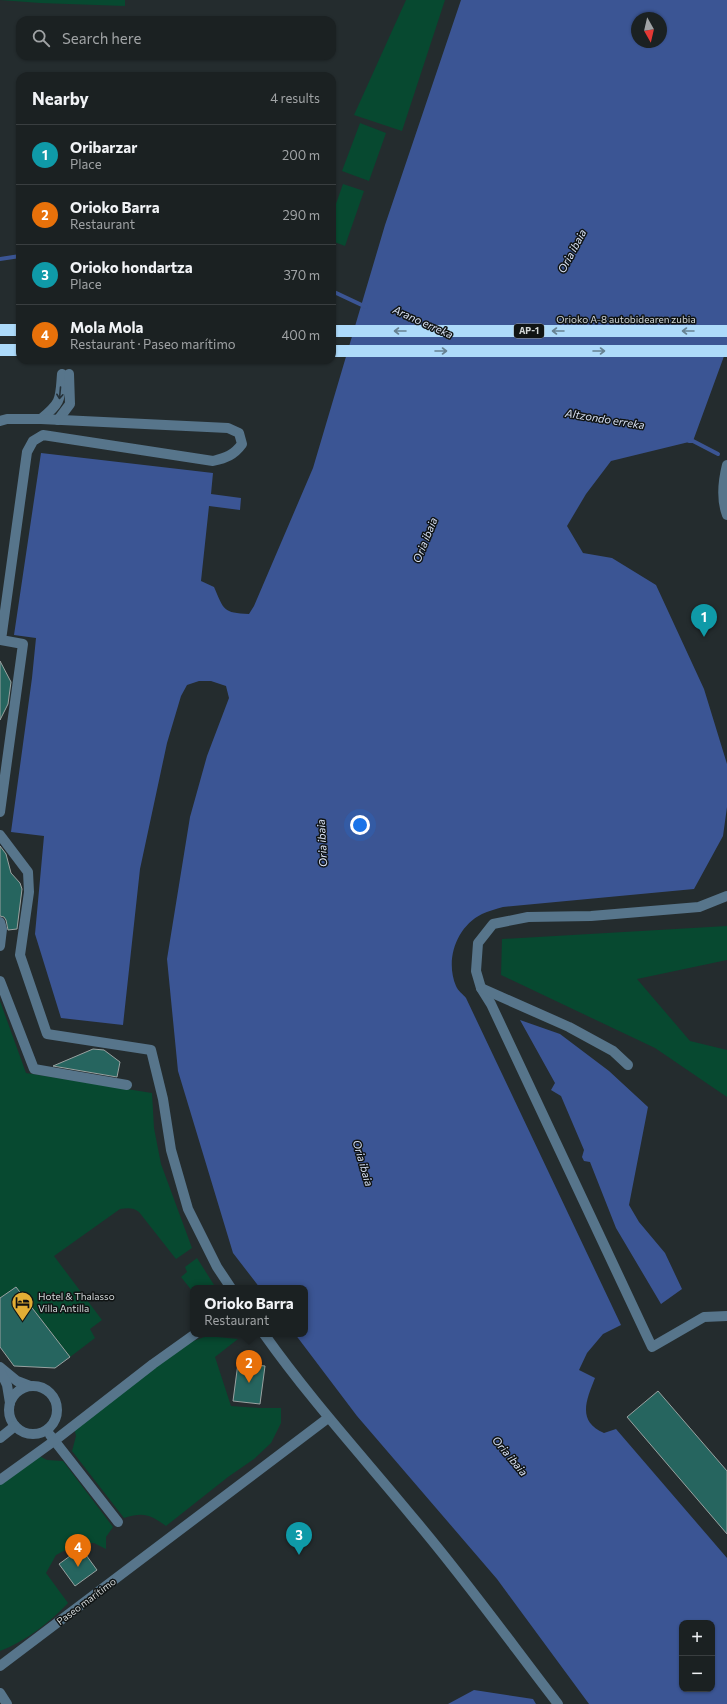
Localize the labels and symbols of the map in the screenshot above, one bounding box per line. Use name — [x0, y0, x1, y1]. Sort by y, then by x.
north arrow — [631, 12, 667, 48]
water label: Oria ibaia — [555, 226, 589, 275]
water label: Arano erreka — [390, 302, 456, 341]
street label: Orioko A-8 autobidearen zubia — [556, 313, 696, 325]
road number: AP-1 — [514, 324, 544, 338]
one-way arrow — [394, 327, 407, 335]
one-way arrow — [552, 327, 565, 335]
one-way arrow — [682, 327, 695, 335]
one-way arrow — [434, 347, 447, 355]
one-way arrow — [592, 347, 605, 355]
one-way arrow — [57, 386, 64, 399]
water label: Altzondo erreka — [563, 406, 646, 431]
water label: Oria ibaia — [410, 515, 440, 564]
pin: 1 — [691, 604, 717, 637]
your location — [350, 815, 370, 835]
water label: Oria ibaia — [314, 819, 329, 867]
water label: Oria ibaia — [351, 1138, 376, 1188]
hotel icon: Hotel & Thalasso Villa Antilla — [9, 1289, 35, 1322]
place label: Hotel & Thalasso Villa Antilla — [38, 1290, 115, 1314]
pin: 2 — [236, 1350, 262, 1383]
water label: Oria ibaia — [490, 1433, 531, 1478]
pin: 3 — [286, 1522, 312, 1555]
pin: 4 — [65, 1534, 91, 1567]
street label: Paseo marítimo — [54, 1575, 118, 1627]

